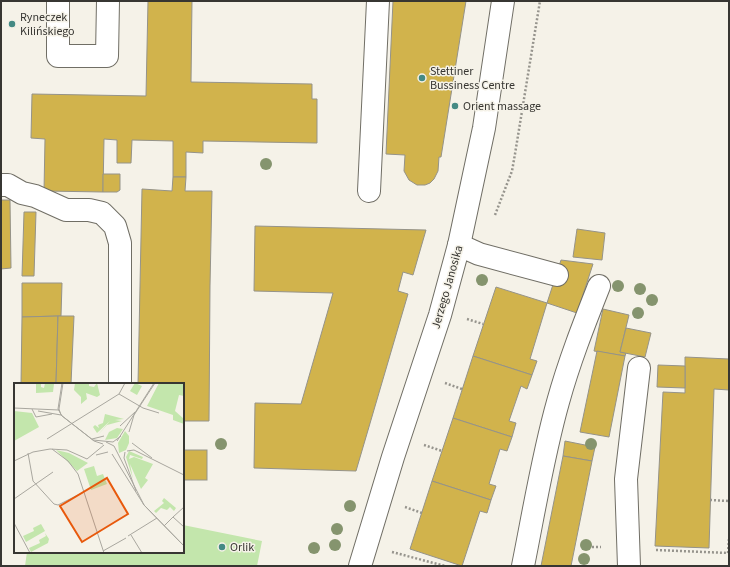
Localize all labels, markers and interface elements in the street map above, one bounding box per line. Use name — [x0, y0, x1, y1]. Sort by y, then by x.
place label: Ryneczek Kilińskiego — [20, 9, 75, 40]
marker: Ryneczek Kilińskiego — [7, 19, 17, 29]
place label: Stettiner Bussiness Centre — [430, 63, 515, 94]
marker: Stettiner Bussiness Centre — [417, 73, 427, 83]
place label: Orient massage — [463, 98, 541, 115]
marker: Orient massage — [450, 101, 460, 111]
street label: Jerzego Janosika — [427, 243, 468, 331]
inset map — [14, 383, 184, 553]
place label: Orlik — [230, 539, 254, 556]
marker: Orlik — [217, 542, 227, 552]

